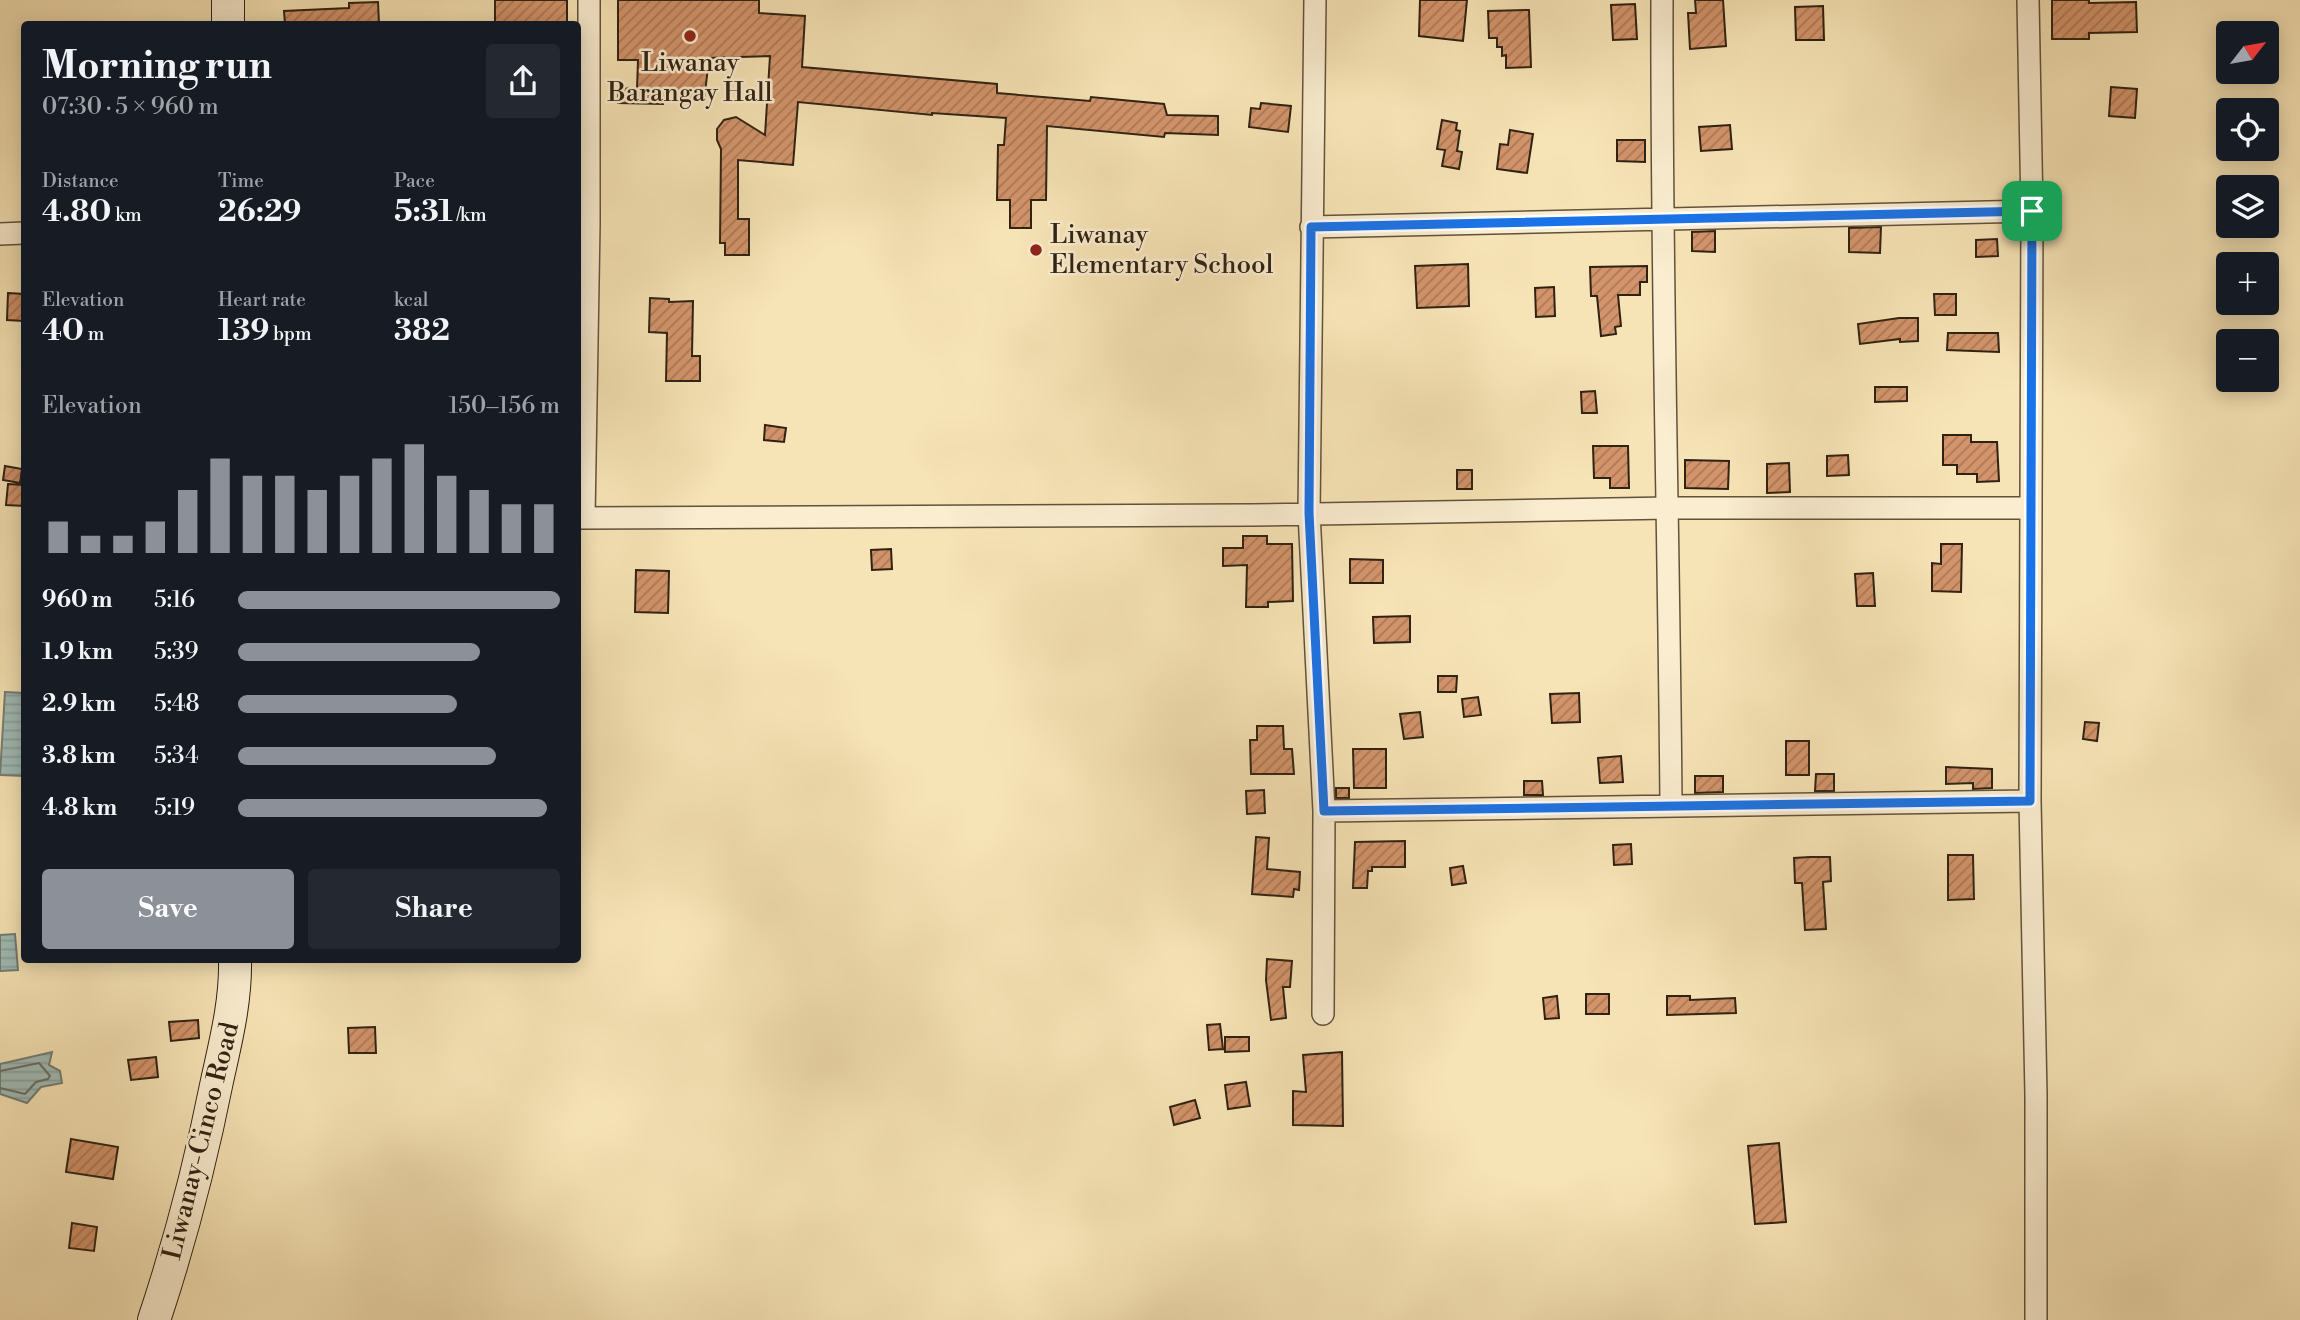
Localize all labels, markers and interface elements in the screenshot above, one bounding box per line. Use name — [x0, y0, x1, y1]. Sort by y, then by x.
north arrow — [2216, 21, 2278, 84]
map controls — [2216, 21, 2279, 392]
marker: Liwanay Barangay Hall — [682, 28, 698, 44]
text: Morning run — [42, 43, 272, 90]
button: share — [486, 44, 560, 118]
place label: Liwanay Barangay Hall — [607, 47, 773, 109]
text: 07:30 · 5 × 960 m — [42, 93, 219, 121]
button: locate — [2216, 98, 2279, 161]
text: Distance — [42, 169, 119, 193]
text: Time — [218, 169, 264, 193]
text: Pace — [394, 169, 435, 193]
button: layers — [2216, 175, 2279, 238]
pin — [2002, 181, 2062, 241]
icon: arrive — [2013, 192, 2051, 230]
text: 4.80 — [42, 193, 111, 231]
text: 26:29 — [218, 193, 302, 231]
text: 5:31 — [394, 193, 453, 231]
text: km — [111, 203, 142, 227]
text: /km — [453, 203, 487, 227]
place label: Liwanay Elementary School — [1050, 219, 1274, 281]
marker: Liwanay Elementary School — [1028, 242, 1044, 258]
button: + — [2216, 252, 2279, 315]
text: Elevation — [42, 288, 124, 312]
text: Heart rate — [218, 288, 306, 312]
text: kcal — [394, 288, 428, 312]
text: 40 — [42, 312, 84, 350]
text: 139 — [218, 312, 269, 350]
text: 382 — [394, 312, 450, 350]
text: m — [84, 322, 104, 346]
text: bpm — [269, 322, 312, 346]
button: − — [2216, 329, 2279, 392]
text: Elevation — [42, 392, 142, 420]
text: 150–156 m — [448, 392, 560, 420]
text: 960 m — [42, 586, 112, 614]
text: 5:16 — [154, 586, 195, 614]
text: 1.9 km — [42, 638, 113, 666]
text: 5:39 — [154, 638, 199, 666]
text: 2.9 km — [42, 690, 116, 718]
text: 5:48 — [154, 690, 200, 718]
text: 3.8 km — [42, 742, 116, 770]
text: 5:34 — [154, 742, 199, 770]
text: 4.8 km — [42, 794, 117, 822]
text: 5:19 — [154, 794, 195, 822]
button: Save — [42, 869, 294, 949]
button: Share — [308, 869, 560, 949]
street label: Liwanay-Cinco Road — [156, 1019, 246, 1263]

